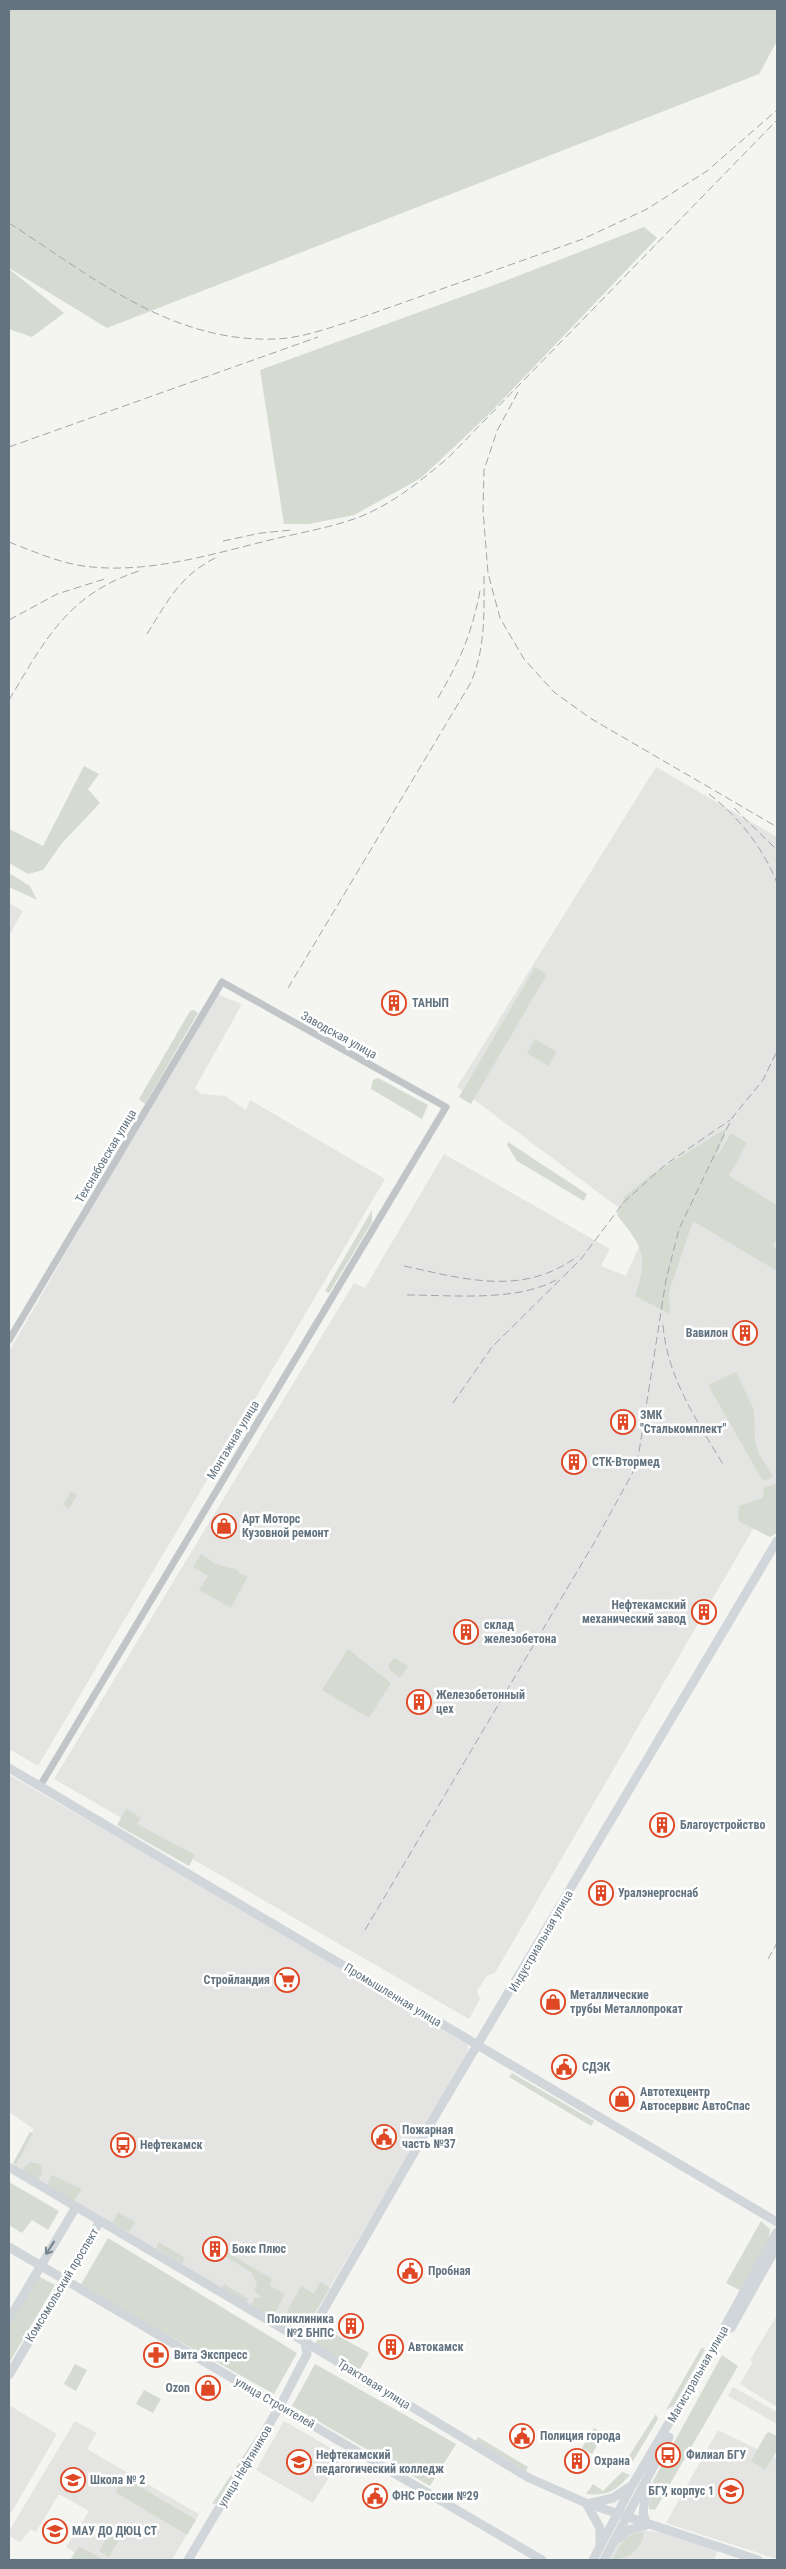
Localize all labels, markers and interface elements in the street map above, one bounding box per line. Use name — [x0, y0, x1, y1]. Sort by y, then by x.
building icon: ТАНЫП — [381, 990, 407, 1016]
place label: ТАНЫП — [412, 996, 449, 1010]
street label: Заводская улица — [299, 1008, 380, 1062]
street label: Техснабовская улица — [73, 1107, 140, 1205]
building icon: Вавилон — [732, 1320, 758, 1346]
place label: Вавилон — [686, 1326, 728, 1340]
street label: Монтажная улица — [204, 1398, 262, 1482]
place label: ЗМК "Сталькомплект" — [640, 1408, 727, 1436]
building icon: ЗМК "Сталькомплект" — [610, 1409, 636, 1435]
building icon: СТК-Втормед — [561, 1449, 587, 1475]
place label: СТК-Втормед — [592, 1455, 660, 1469]
place label: Арт Моторс Кузовной ремонт — [242, 1512, 330, 1540]
shop icon: Арт Моторс Кузовной ремонт — [211, 1513, 237, 1539]
place label: Нефтекамский механический завод — [582, 1598, 686, 1626]
building icon: Нефтекамский механический завод — [691, 1599, 717, 1625]
place label: склад железобетона — [484, 1618, 557, 1646]
building icon: склад железобетона — [453, 1619, 479, 1645]
place label: Железобетонный цех — [436, 1688, 525, 1716]
building icon: Железобетонный цех — [406, 1689, 432, 1715]
building icon: Благоустройство — [649, 1812, 675, 1838]
place label: Благоустройство — [680, 1818, 766, 1832]
building icon: Уралэнергоснаб — [588, 1880, 614, 1906]
place label: Уралэнергоснаб — [618, 1886, 698, 1900]
street label: Индустриальная улица — [506, 1888, 576, 1994]
street label: Промышленная улица — [342, 1960, 444, 2030]
supermarket icon: Стройландия — [274, 1967, 300, 1993]
place label: Стройландия — [204, 1973, 270, 1987]
place label: Металлические трубы Металлопрокат — [570, 1988, 684, 2016]
shop icon: Металлические трубы Металлопрокат — [540, 1989, 566, 2015]
public building icon: СДЭК — [551, 2054, 577, 2080]
place label: СДЭК — [582, 2060, 611, 2074]
place label: Автотехцентр Автосервис АвтоСпас — [640, 2085, 751, 2113]
shop icon: Автотехцентр Автосервис АвтоСпас — [609, 2086, 635, 2112]
place label: Пожарная часть №37 — [402, 2123, 456, 2151]
public building icon: Пожарная часть №37 — [371, 2124, 397, 2150]
bus stop icon: Нефтекамск — [110, 2132, 136, 2158]
place label: Нефтекамск — [140, 2138, 203, 2152]
street label: Комсомольский проспект — [23, 2226, 101, 2344]
building icon: Бокс Плюс — [202, 2236, 228, 2262]
one-way arrow — [45, 2241, 55, 2255]
place label: Бокс Плюс — [232, 2242, 287, 2256]
public building icon: Пробная — [397, 2258, 423, 2284]
place label: Пробная — [428, 2264, 471, 2278]
place label: Поликлиника №2 БНПС — [267, 2312, 334, 2340]
building icon: Поликлиника №2 БНПС — [338, 2313, 364, 2339]
street label: Магистральная улица — [665, 2323, 731, 2425]
building icon: Автокамск — [378, 2334, 404, 2360]
place label: Автокамск — [408, 2340, 464, 2354]
pharmacy icon: Вита Экспресс — [143, 2342, 169, 2368]
place label: Вита Экспресс — [174, 2348, 248, 2362]
street label: Трактовая улица — [335, 2356, 413, 2412]
street label: улица Строителей — [233, 2374, 317, 2432]
shop icon: Ozon — [195, 2375, 221, 2401]
place label: Ozon — [166, 2381, 190, 2395]
street label: улица Нефтяников — [215, 2423, 275, 2509]
public building icon: Полиция города — [509, 2423, 535, 2449]
place label: Полиция города — [540, 2429, 621, 2443]
bus stop icon: Филиал БГУ — [655, 2442, 681, 2468]
place label: Нефтекамский педагогический колледж — [316, 2448, 444, 2476]
building icon: Охрана — [564, 2448, 590, 2474]
place label: Филиал БГУ — [686, 2448, 747, 2462]
school or university icon: Нефтекамский педагогический колледж — [286, 2449, 312, 2475]
place label: Охрана — [594, 2454, 630, 2468]
school or university icon: Школа № 2 — [60, 2467, 86, 2493]
place label: Школа № 2 — [90, 2473, 145, 2487]
school or university icon: БГУ, корпус 1 — [718, 2478, 744, 2504]
public building icon: ФНС России №29 — [362, 2483, 388, 2509]
place label: БГУ, корпус 1 — [648, 2484, 714, 2498]
place label: ФНС России №29 — [392, 2489, 479, 2503]
school or university icon: МАУ ДО ДЮЦ СТ — [42, 2518, 68, 2544]
place label: МАУ ДО ДЮЦ СТ — [72, 2524, 158, 2538]

